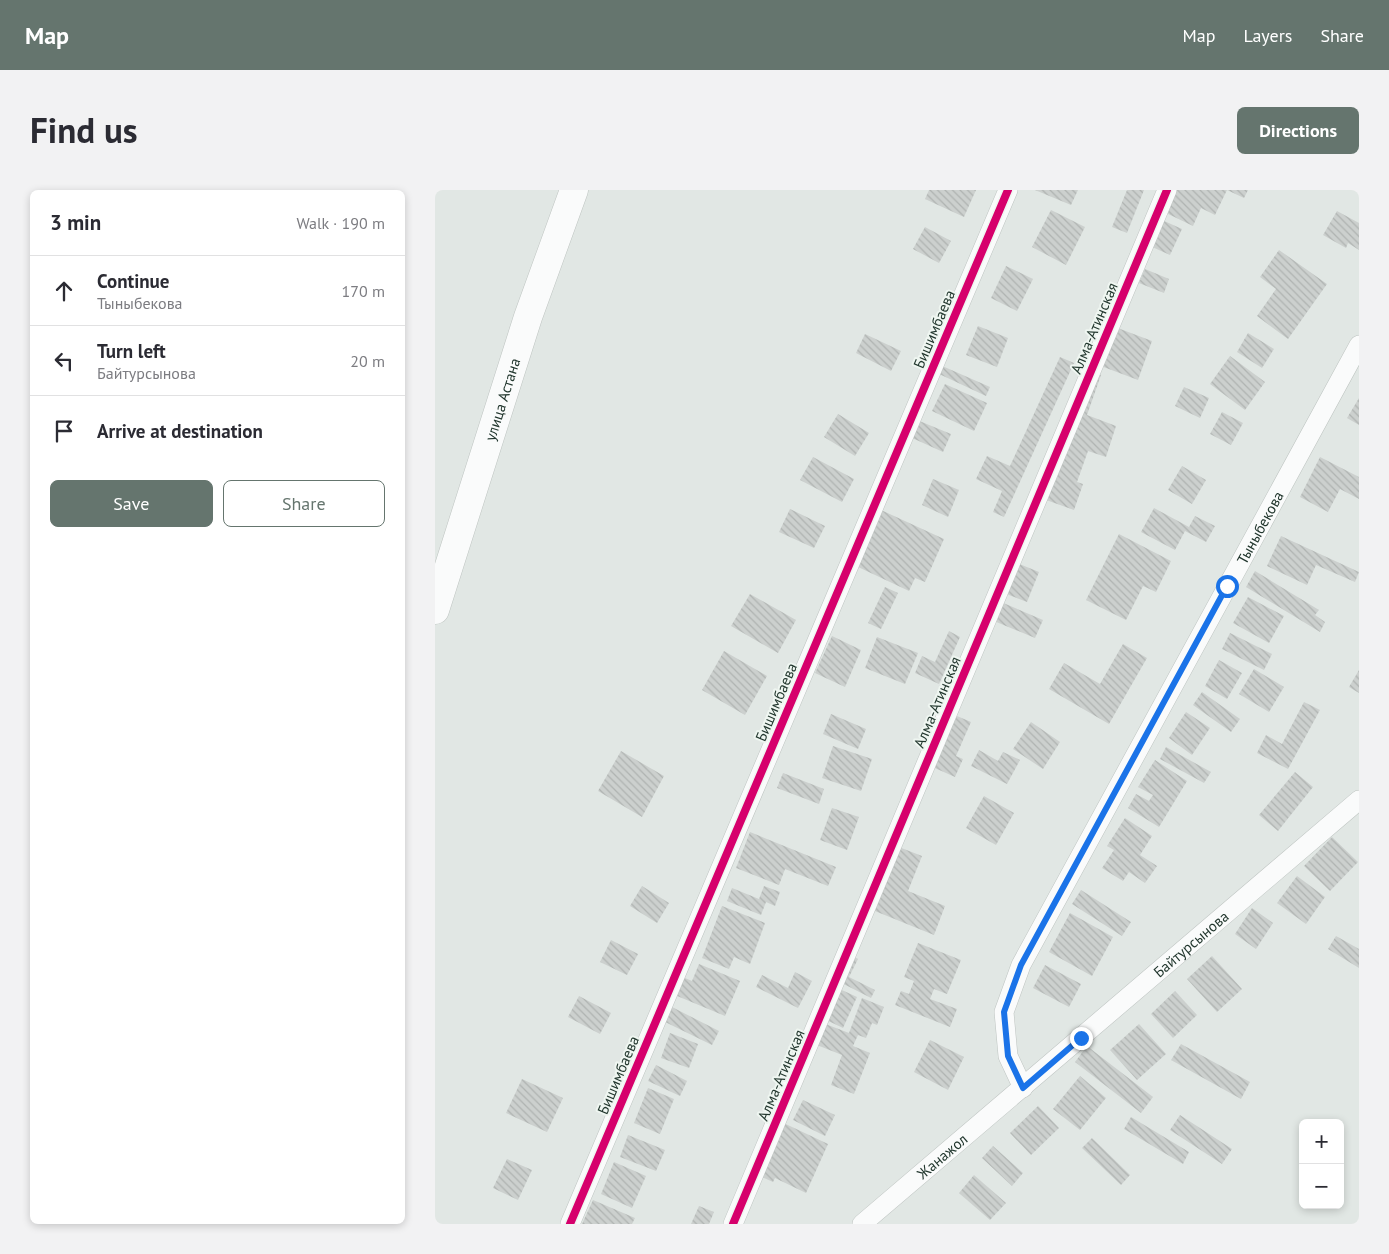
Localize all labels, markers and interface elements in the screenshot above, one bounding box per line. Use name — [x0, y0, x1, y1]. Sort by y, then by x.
text: Map — [25, 20, 69, 51]
text: Map — [1183, 24, 1215, 47]
text: Layers — [1243, 24, 1292, 47]
text: Share — [1320, 24, 1364, 47]
text: Find us — [30, 107, 138, 153]
button: Directions — [1237, 107, 1359, 154]
text: 3 min — [50, 209, 101, 236]
text: Walk · 190 m — [296, 213, 385, 233]
text: Continue — [97, 269, 169, 293]
icon: ahead — [50, 277, 78, 305]
street label: Алма-Атинская — [1066, 279, 1122, 377]
text: 170 m — [342, 281, 385, 301]
street label: Бишимбаева — [909, 287, 959, 371]
text: Тыныбекова — [97, 293, 183, 313]
text: Turn left — [97, 339, 166, 363]
icon: left — [50, 347, 78, 375]
text: 20 m — [350, 351, 385, 371]
street label: улица Астана — [480, 356, 524, 443]
text: Байтурсынова — [97, 363, 196, 383]
icon: arrive — [50, 417, 78, 445]
text: Arrive at destination — [97, 419, 263, 443]
button: Save — [50, 480, 213, 527]
button: Share — [223, 480, 385, 527]
street label: Тыныбекова — [1232, 488, 1287, 567]
route start — [1216, 575, 1239, 598]
street label: Алма-Атинская — [909, 653, 965, 751]
street label: Бишимбаева — [751, 660, 801, 744]
street label: Байтурсынова — [1149, 906, 1232, 981]
street label: Алма-Атинская — [753, 1026, 809, 1124]
route end — [1070, 1027, 1093, 1050]
street label: Бишимбаева — [593, 1033, 643, 1117]
map controls — [1299, 1119, 1344, 1209]
button: + — [1299, 1119, 1344, 1164]
street label: Жанажол — [912, 1129, 971, 1183]
button: − — [1299, 1164, 1344, 1209]

